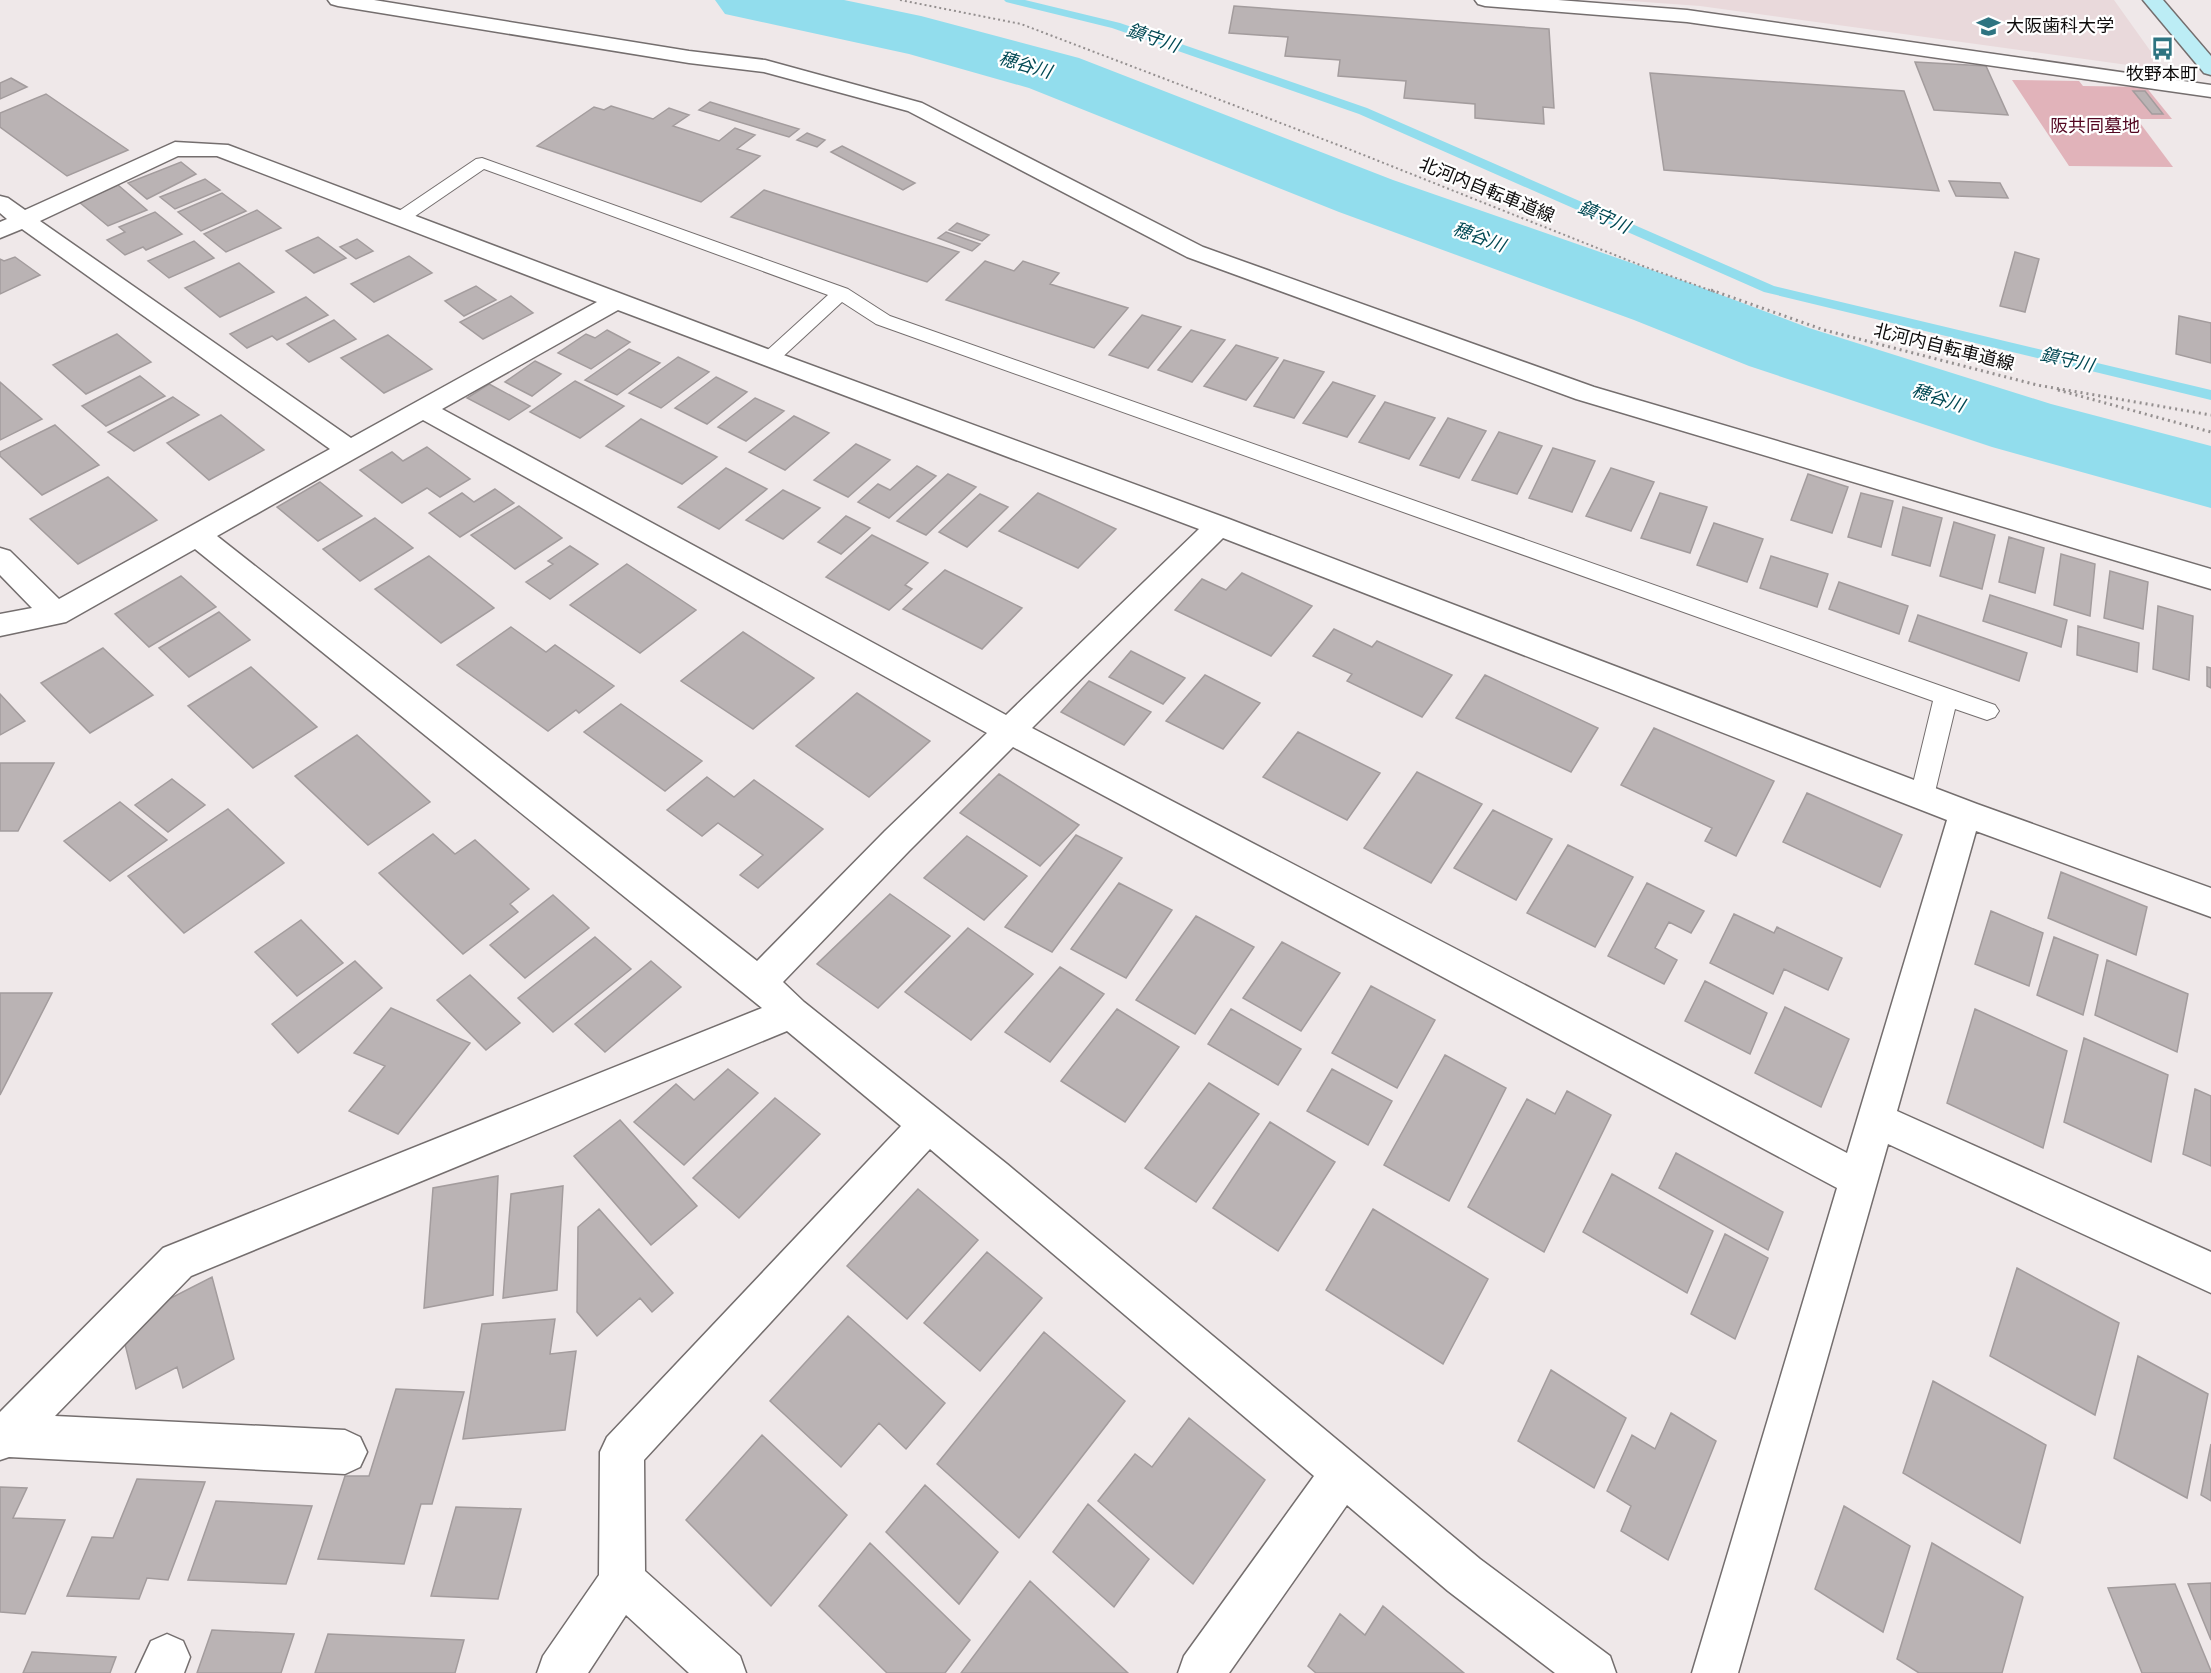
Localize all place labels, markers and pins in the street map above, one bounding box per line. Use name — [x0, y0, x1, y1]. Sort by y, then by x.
school or university icon: 大阪歯科大学 — [1975, 13, 2001, 39]
place label: 大阪歯科大学 — [2006, 13, 2114, 39]
bus stop icon: 牧野本町 — [2149, 35, 2175, 61]
place label: 牧野本町 — [2126, 61, 2198, 87]

